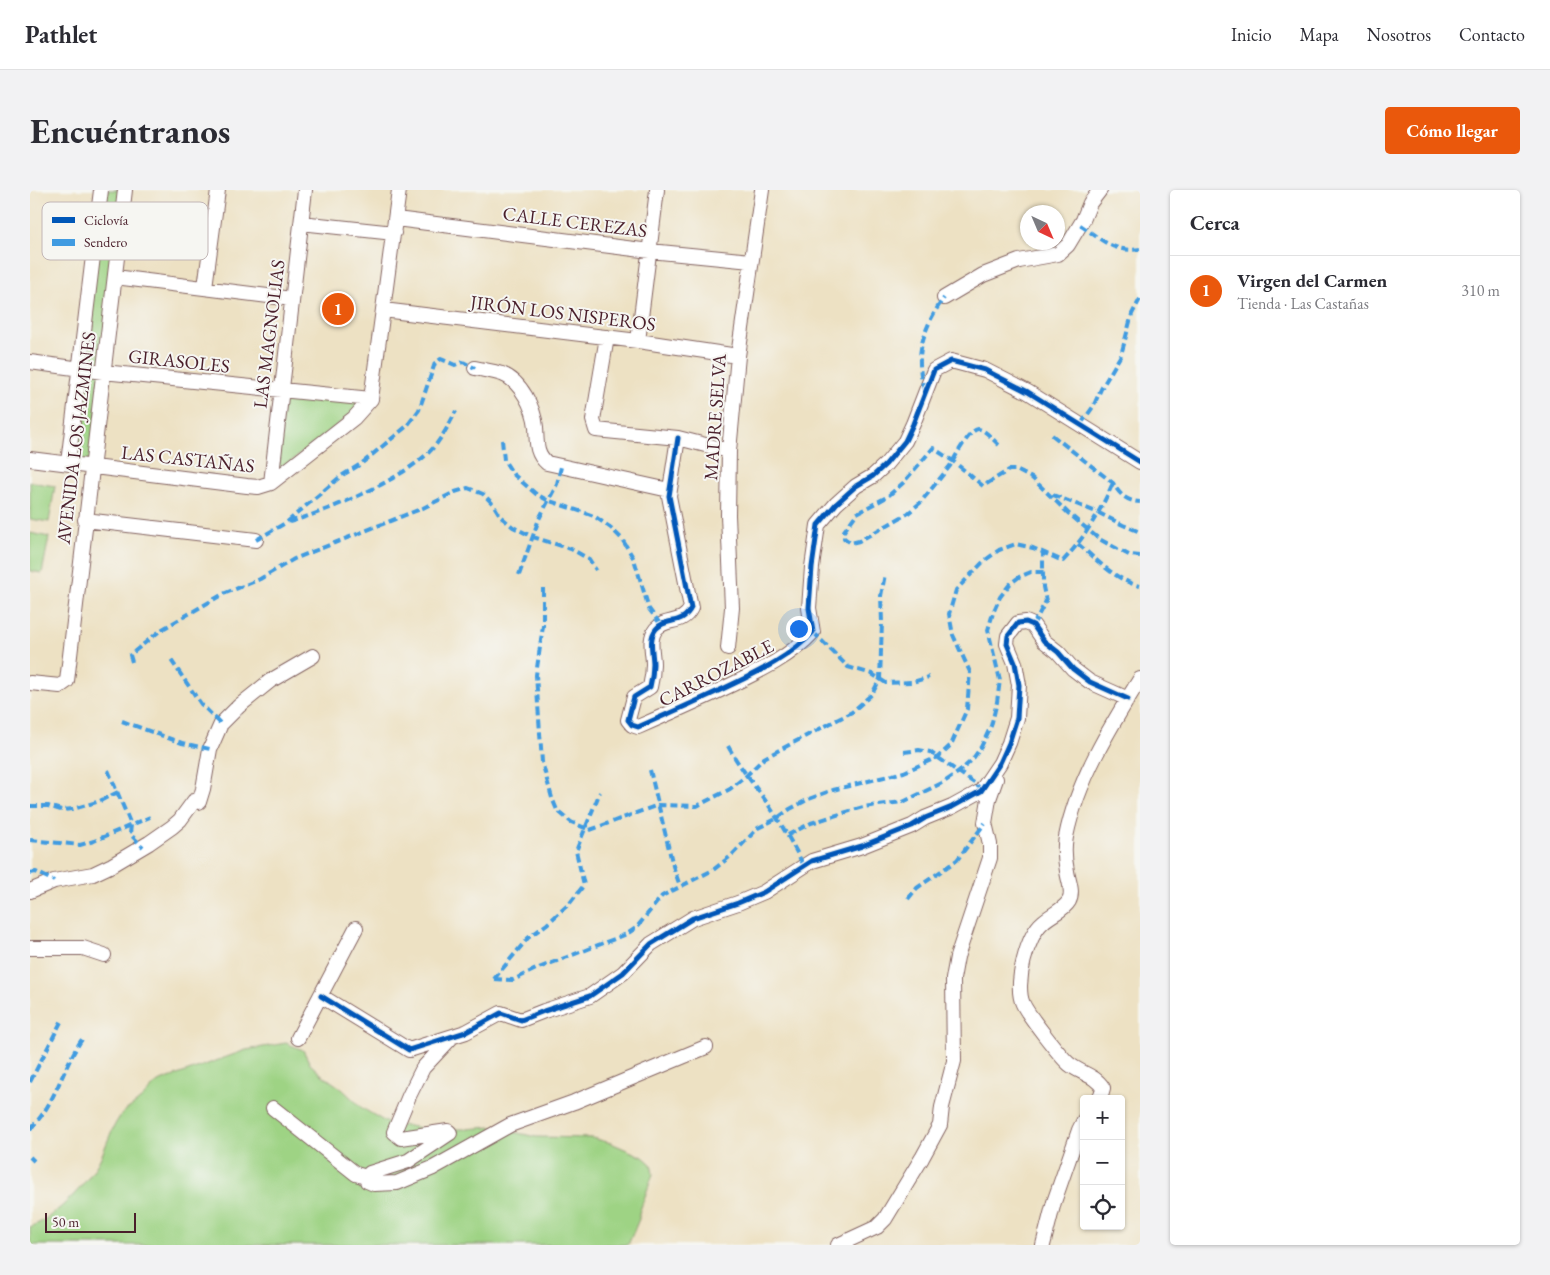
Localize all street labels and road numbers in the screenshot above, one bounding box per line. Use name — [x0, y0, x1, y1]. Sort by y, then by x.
street label: CALLE CEREZAS — [501, 201, 649, 243]
street label: LAS MAGNOLIAS — [247, 258, 291, 410]
street label: JIRÓN LOS NISPEROS — [467, 289, 657, 337]
street label: AVENIDA LOS JAZMINES — [50, 330, 101, 547]
street label: GIRASOLES — [127, 343, 231, 379]
street label: MADRE SELVA — [698, 352, 732, 481]
street label: LAS CASTAÑAS — [120, 440, 256, 478]
street label: CARROZABLE — [654, 633, 778, 713]

